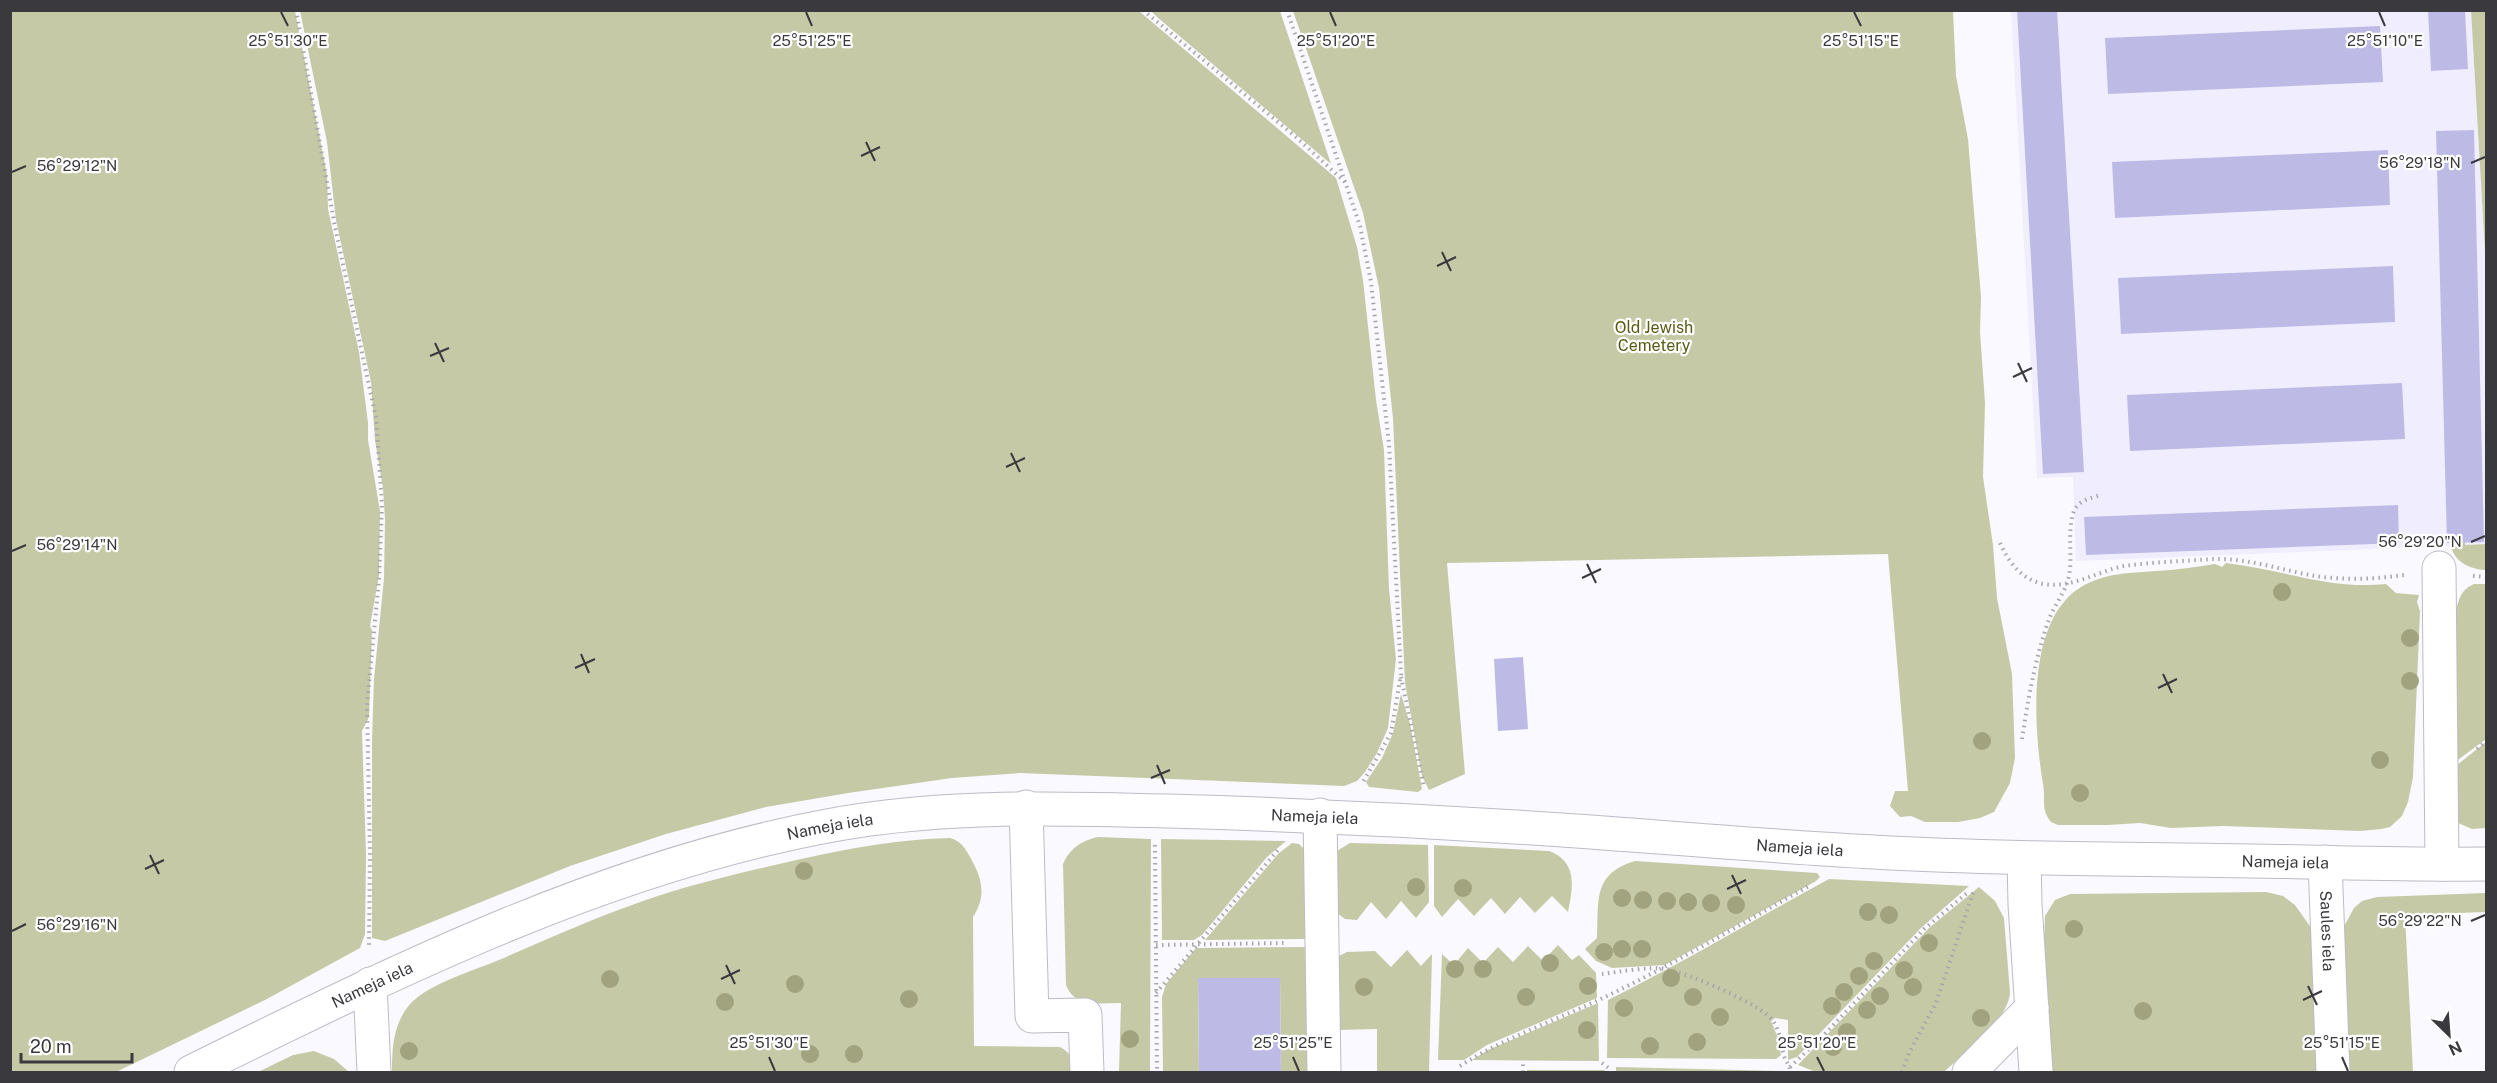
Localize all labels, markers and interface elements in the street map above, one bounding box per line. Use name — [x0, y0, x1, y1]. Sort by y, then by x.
text: 25°51'30"E — [248, 32, 328, 49]
text: 25°51'25"E — [772, 32, 852, 49]
text: 25°51'20"E — [1297, 32, 1375, 49]
text: 25°51'15"E — [1823, 32, 1899, 49]
text: 25°51'10"E — [2347, 32, 2423, 49]
text: 56°29'18"N — [2379, 154, 2461, 171]
text: 56°29'12"N — [37, 157, 117, 174]
park label: Old Jewish Cemetery — [1615, 318, 1693, 355]
text: 56°29'20"N — [2378, 533, 2462, 550]
text: 56°29'14"N — [36, 536, 118, 553]
street label: Nameja iela — [1271, 805, 1359, 828]
street label: Nameja iela — [785, 809, 874, 844]
street label: Nameja iela — [1755, 835, 1844, 860]
street label: Nameja iela — [2242, 851, 2329, 872]
street label: Saules iela — [2317, 890, 2339, 972]
text: 56°29'22"N — [2378, 912, 2462, 929]
text: 56°29'16"N — [36, 916, 118, 933]
street label: Nameja iela — [328, 957, 416, 1012]
north arrow — [2419, 1005, 2479, 1065]
scale bar — [21, 1026, 132, 1064]
text: 25°51'30"E — [729, 1034, 809, 1051]
text: 25°51'25"E — [1253, 1034, 1333, 1051]
text: 25°51'20"E — [1778, 1034, 1856, 1051]
text: 25°51'15"E — [2304, 1034, 2380, 1051]
text: 20 m — [30, 1036, 72, 1057]
text: N — [2445, 1037, 2465, 1059]

